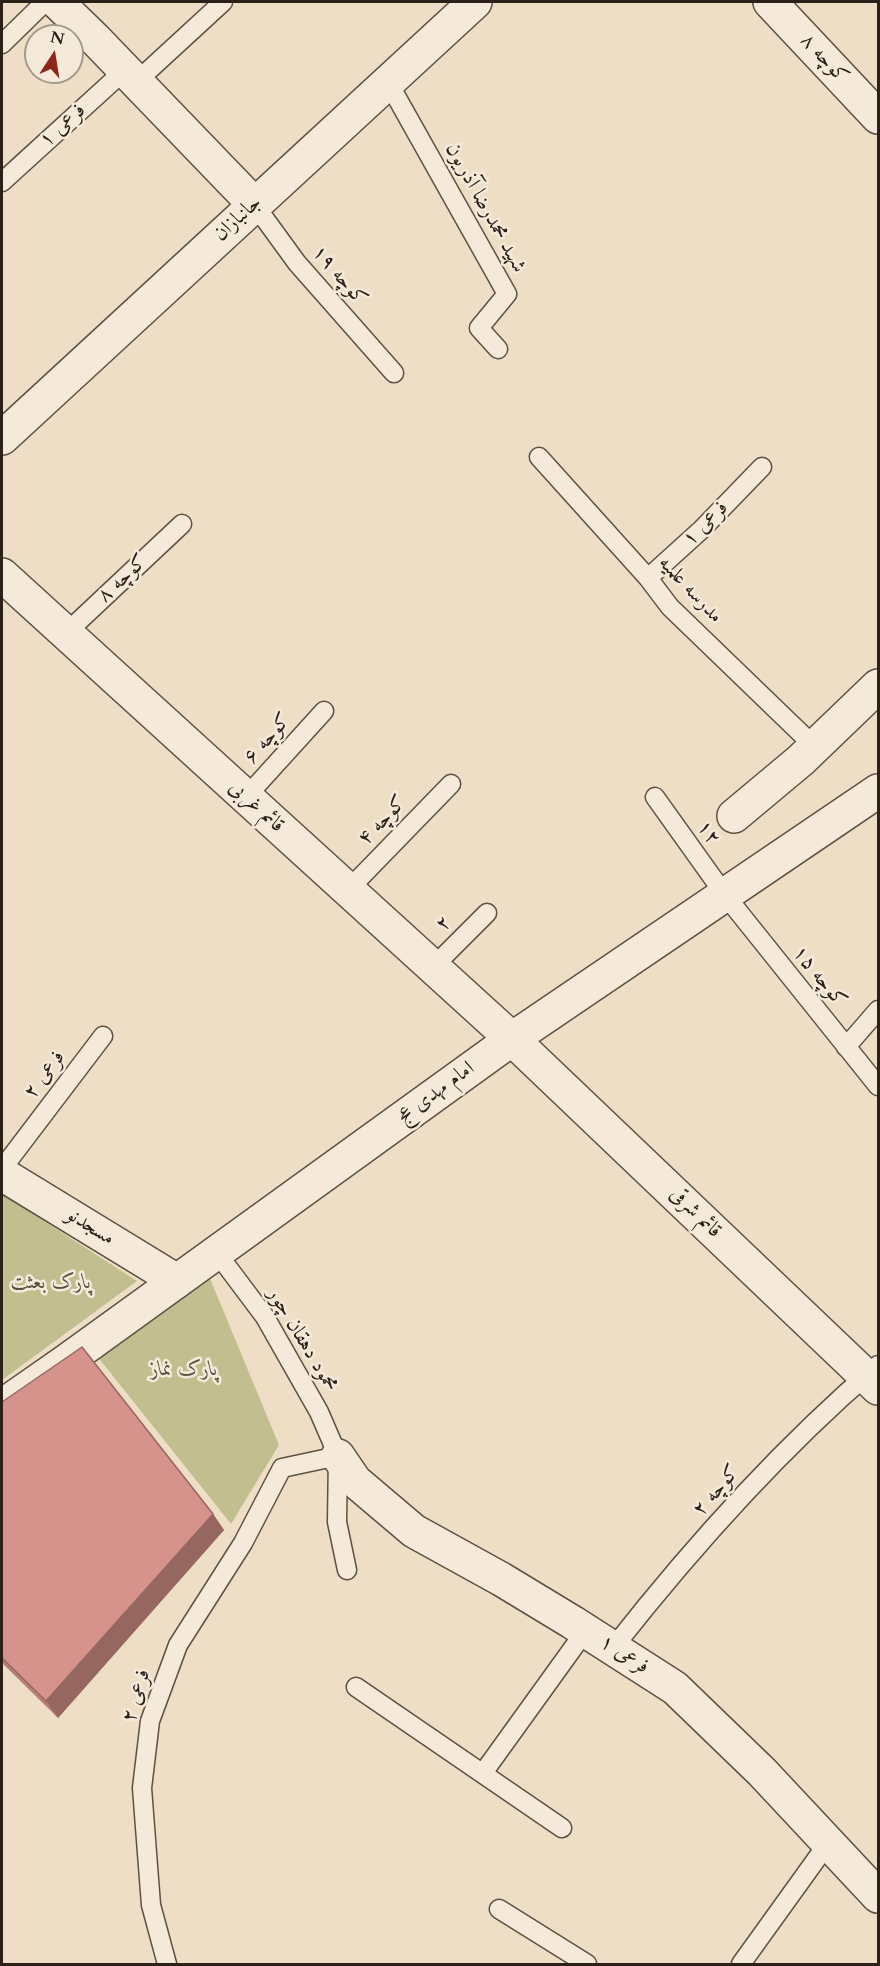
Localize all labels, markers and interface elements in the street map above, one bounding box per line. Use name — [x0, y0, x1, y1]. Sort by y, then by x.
north arrow — [24, 24, 84, 84]
text: N — [48, 26, 66, 51]
street label: کوچه ۸ — [794, 29, 854, 89]
street label: فرعی ۱ — [35, 99, 91, 153]
street label: شهید محمدرضا آذریون — [439, 139, 531, 277]
street label: جانبازان — [209, 190, 267, 248]
street label: کوچه ۱۹ — [306, 241, 372, 311]
street label: فرعی ۱ — [678, 496, 734, 552]
street label: کوچه ۸ — [93, 549, 153, 609]
street label: مدرسه علمیه — [652, 551, 728, 629]
street label: کوچه ۶ — [239, 708, 297, 770]
street label: قائم غربی — [223, 775, 289, 839]
street label: کوچه ۴ — [353, 791, 413, 851]
street label: ۱۲ — [691, 816, 725, 850]
street label: ۲ — [431, 911, 457, 937]
street label: کوچه ۱۵ — [787, 941, 851, 1013]
street label: فرعی ۲ — [19, 1046, 71, 1104]
street label: امام مهدی عج — [392, 1056, 480, 1130]
street label: قائم شرقی — [664, 1182, 726, 1244]
street label: مسجدنو — [61, 1202, 119, 1252]
park label: پارک بعثت — [11, 1270, 91, 1296]
street label: محمود دهقان چور — [261, 1284, 343, 1396]
park label: پارک نماز — [150, 1357, 218, 1383]
street label: کوچه ۲ — [688, 1460, 746, 1522]
street label: فرعی ۱ — [595, 1630, 653, 1680]
street label: فرعی ۲ — [117, 1667, 157, 1725]

